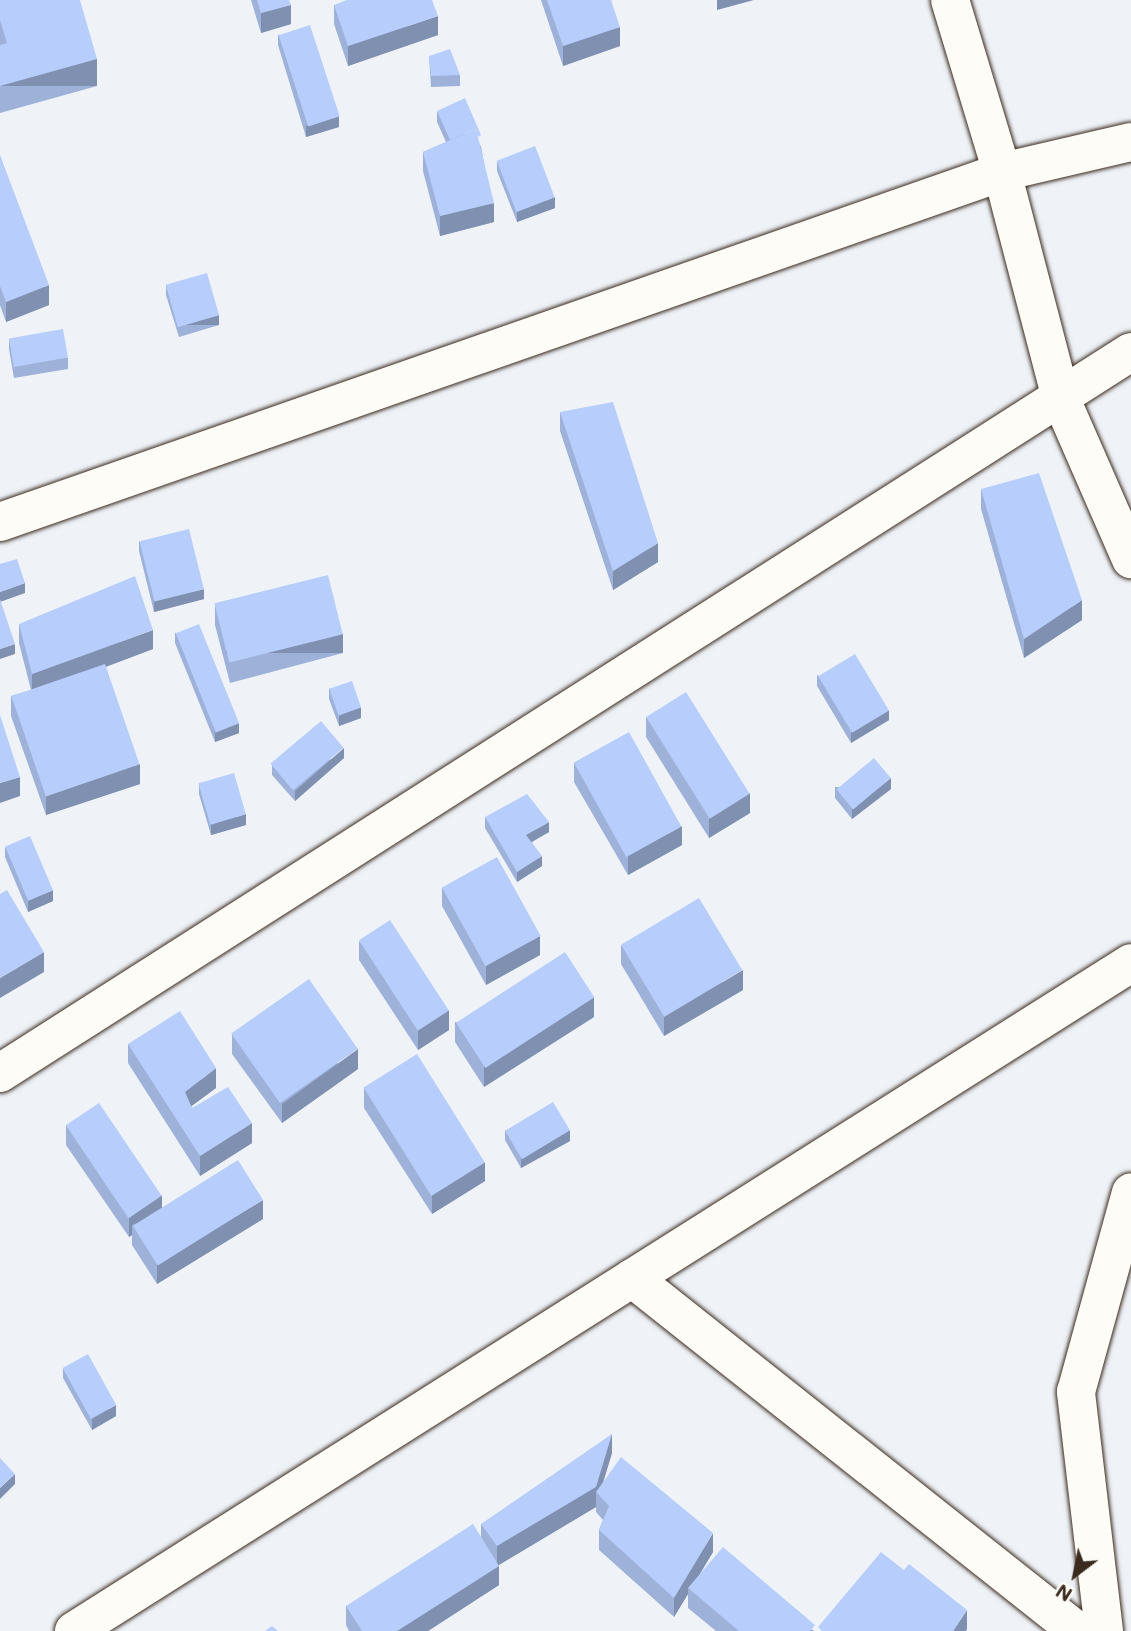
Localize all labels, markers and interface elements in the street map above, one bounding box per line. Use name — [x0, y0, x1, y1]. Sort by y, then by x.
north arrow — [1040, 1540, 1110, 1610]
text: N — [1051, 1579, 1076, 1608]

